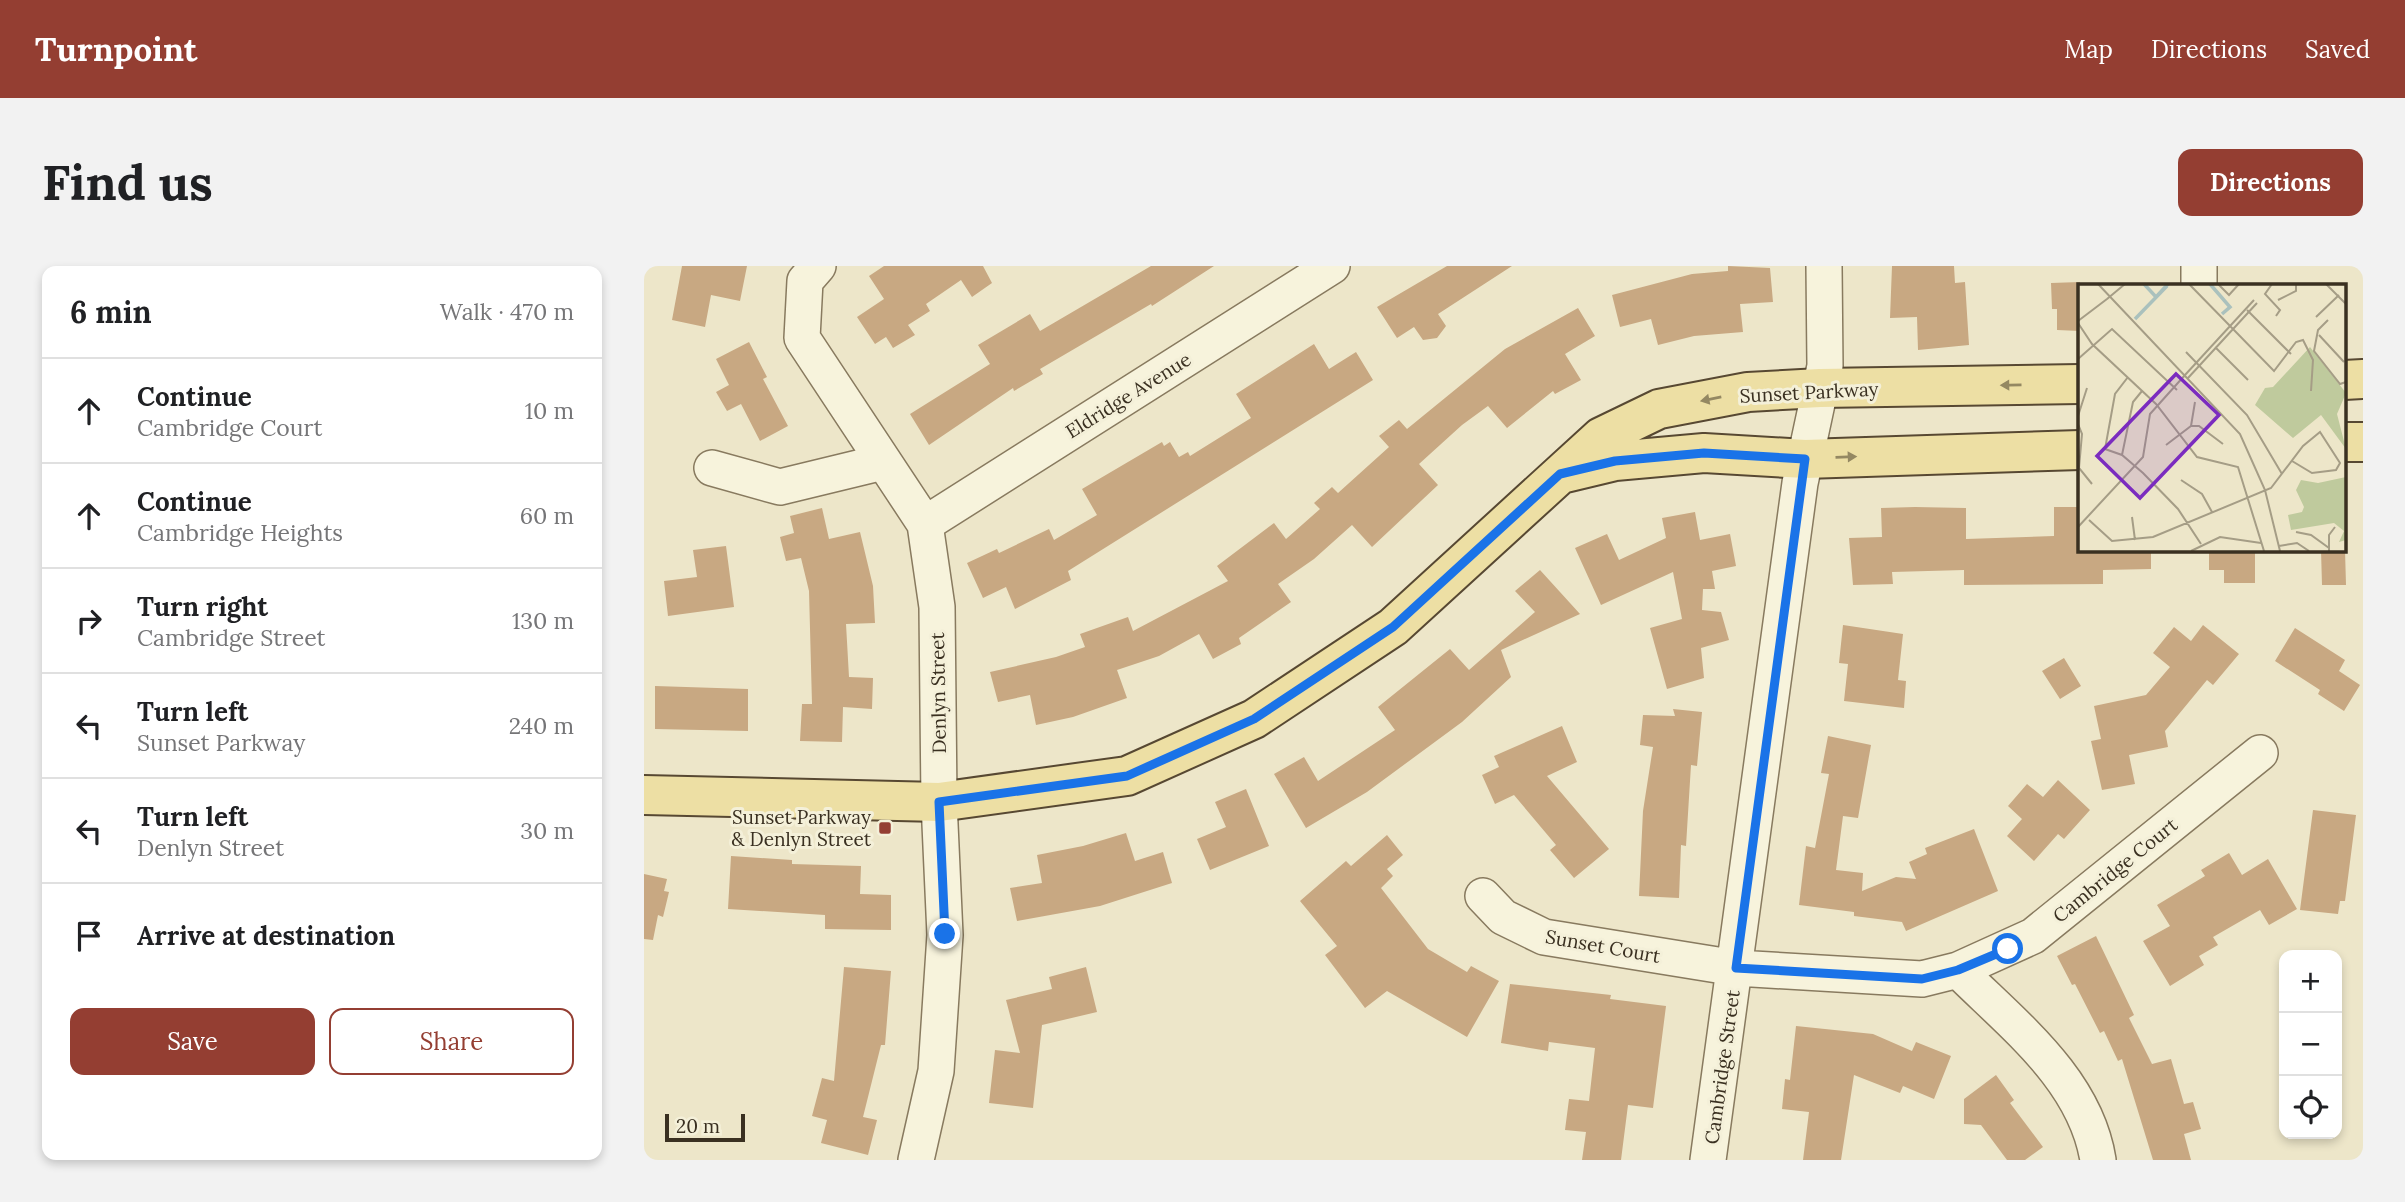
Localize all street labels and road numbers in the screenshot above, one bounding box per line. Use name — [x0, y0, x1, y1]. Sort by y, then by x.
street label: Eldridge Avenue — [1061, 347, 1195, 443]
street label: Sunset Parkway — [1739, 376, 1879, 408]
street label: Denlyn Street — [925, 631, 951, 754]
street label: Cambridge Court — [2048, 812, 2183, 928]
street label: Sunset Court — [1544, 924, 1663, 968]
street label: Cambridge Street — [1699, 988, 1745, 1146]

